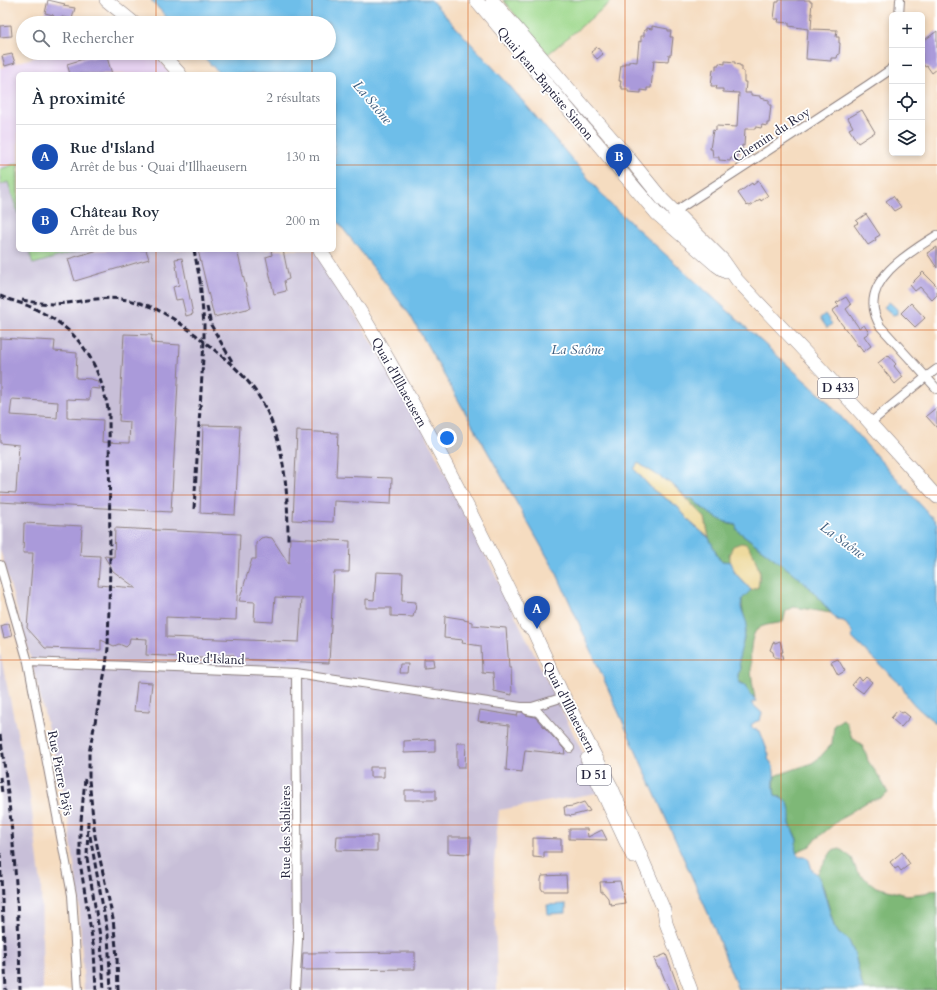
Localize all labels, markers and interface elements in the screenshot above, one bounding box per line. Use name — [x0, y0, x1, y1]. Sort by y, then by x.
map controls — [889, 12, 925, 156]
button: + — [889, 12, 925, 48]
search box — [16, 16, 336, 60]
street label: Quai Jean-Baptiste Simon — [492, 23, 598, 145]
icon: search — [30, 27, 52, 49]
text: Rechercher — [62, 28, 134, 48]
button: − — [889, 48, 925, 84]
water label: La Saône — [349, 76, 397, 129]
button: locate — [889, 84, 925, 120]
text: À proximité — [32, 87, 126, 110]
text: 2 résultats — [266, 89, 320, 107]
street label: Chemin du Roy — [729, 103, 814, 167]
button: layers — [889, 120, 925, 156]
text: Rue d'Island — [70, 138, 155, 158]
pin: B — [606, 144, 632, 177]
text: A — [40, 148, 50, 166]
text: 130 m — [286, 148, 320, 166]
text: Arrêt de bus · Quai d'Illhaeusern — [70, 158, 248, 176]
text: Château Roy — [70, 202, 160, 222]
text: B — [40, 212, 50, 230]
text: 200 m — [286, 212, 320, 230]
text: Arrêt de bus — [70, 222, 137, 240]
street label: Quai d'Illhaeusern — [367, 334, 432, 431]
water label: La Saône — [551, 340, 603, 359]
road number: D 433 — [818, 378, 858, 398]
your location — [437, 428, 457, 448]
water label: La Saône — [816, 518, 870, 564]
pin: A — [524, 596, 550, 629]
street label: Rue d'Island — [177, 649, 245, 669]
street label: Quai d'Illhaeusern — [538, 659, 600, 757]
street label: Rue Pierre Paÿs — [43, 729, 77, 817]
road number: D 51 — [577, 765, 611, 785]
street label: Rue des Sablières — [277, 785, 295, 879]

